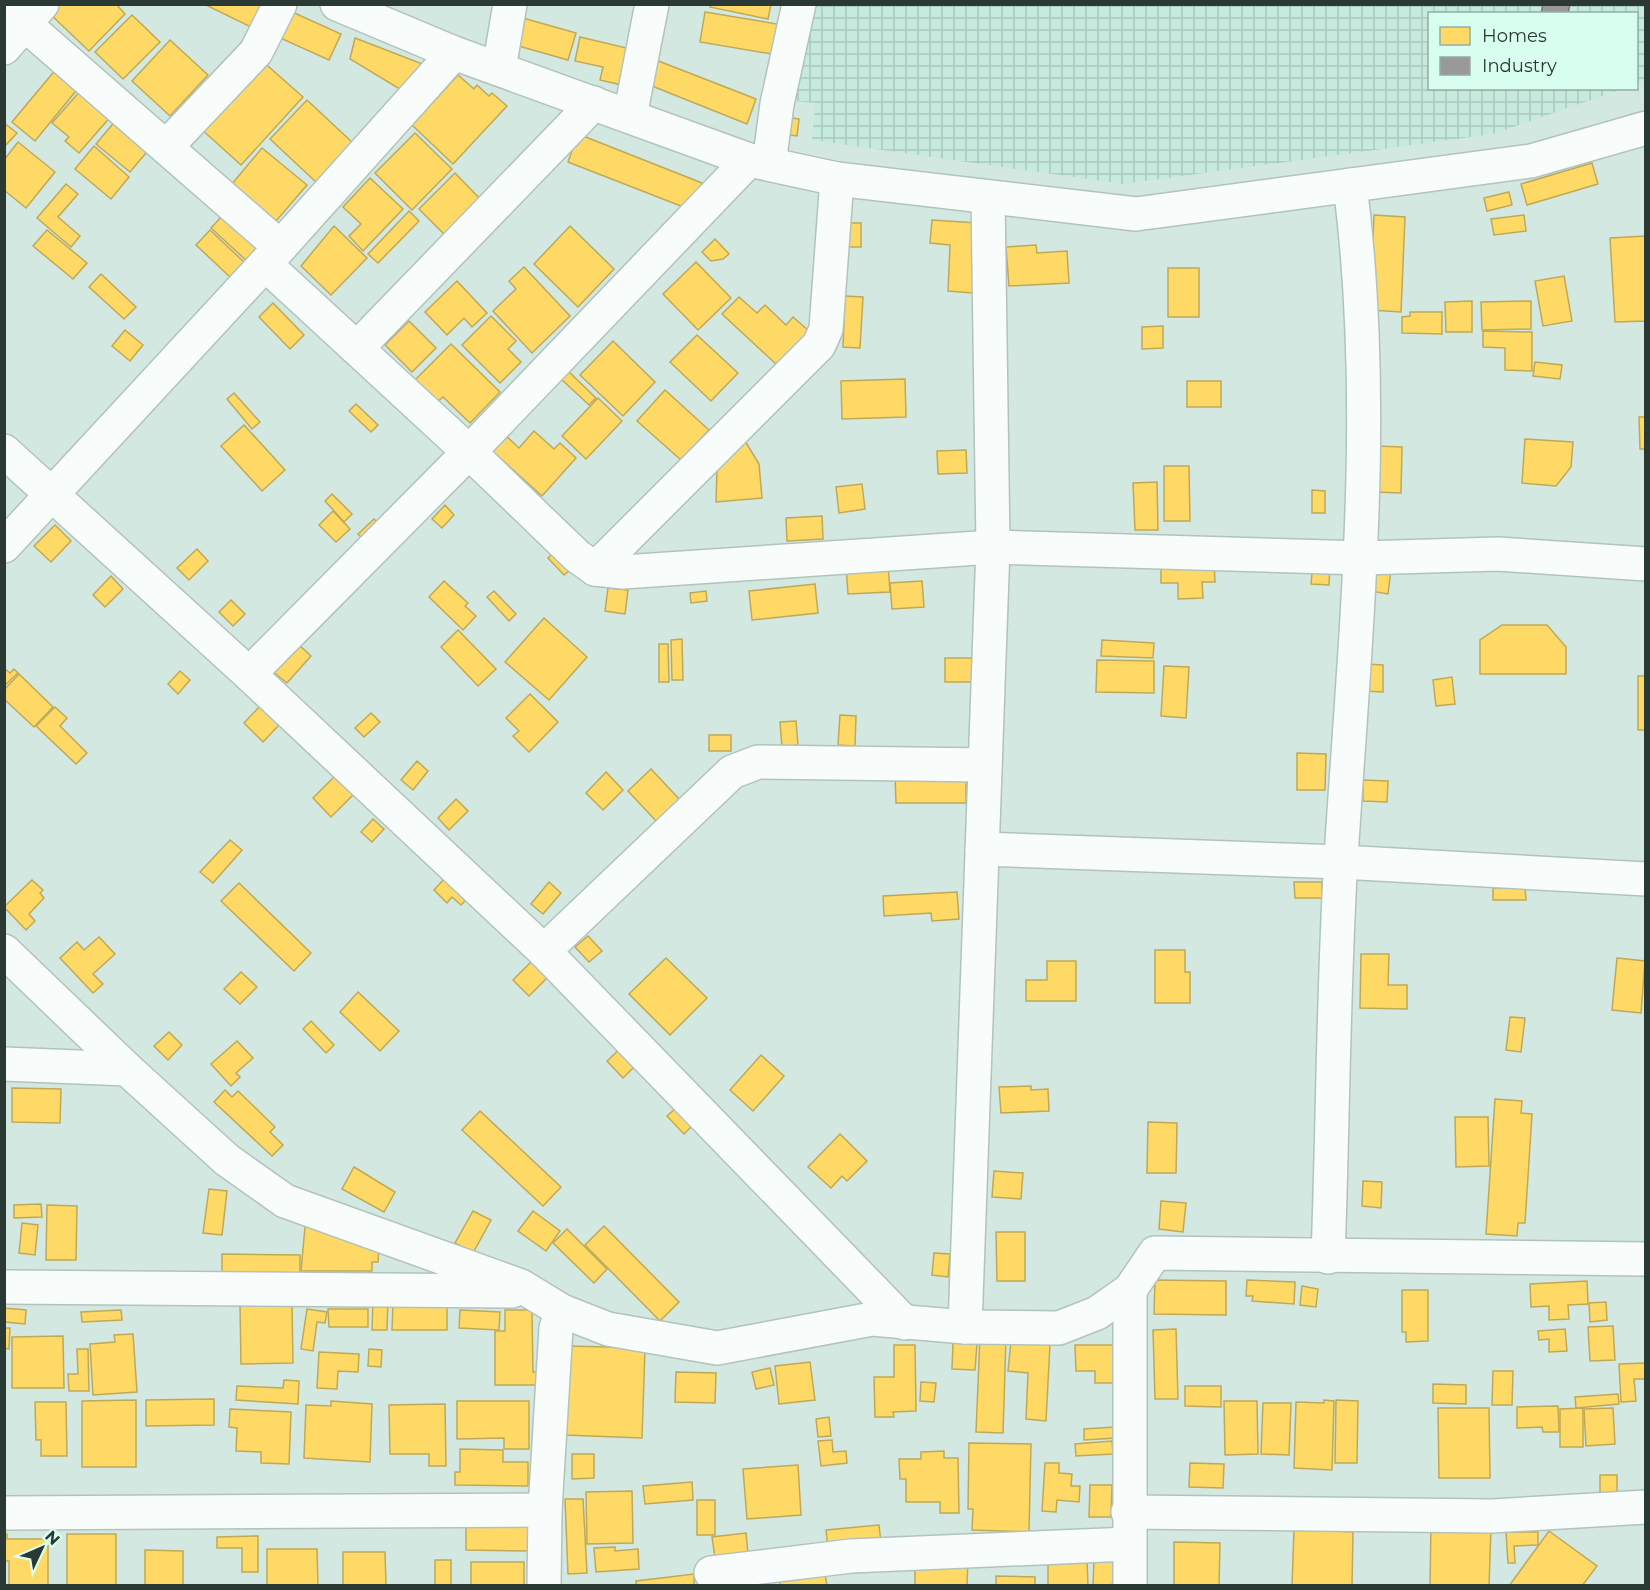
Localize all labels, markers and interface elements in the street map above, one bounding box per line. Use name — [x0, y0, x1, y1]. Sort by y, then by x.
legend — [1428, 12, 1638, 90]
text: Homes — [1482, 25, 1547, 47]
text: Industry — [1482, 55, 1557, 77]
north arrow — [12, 1518, 72, 1578]
text: N — [41, 1527, 64, 1549]

